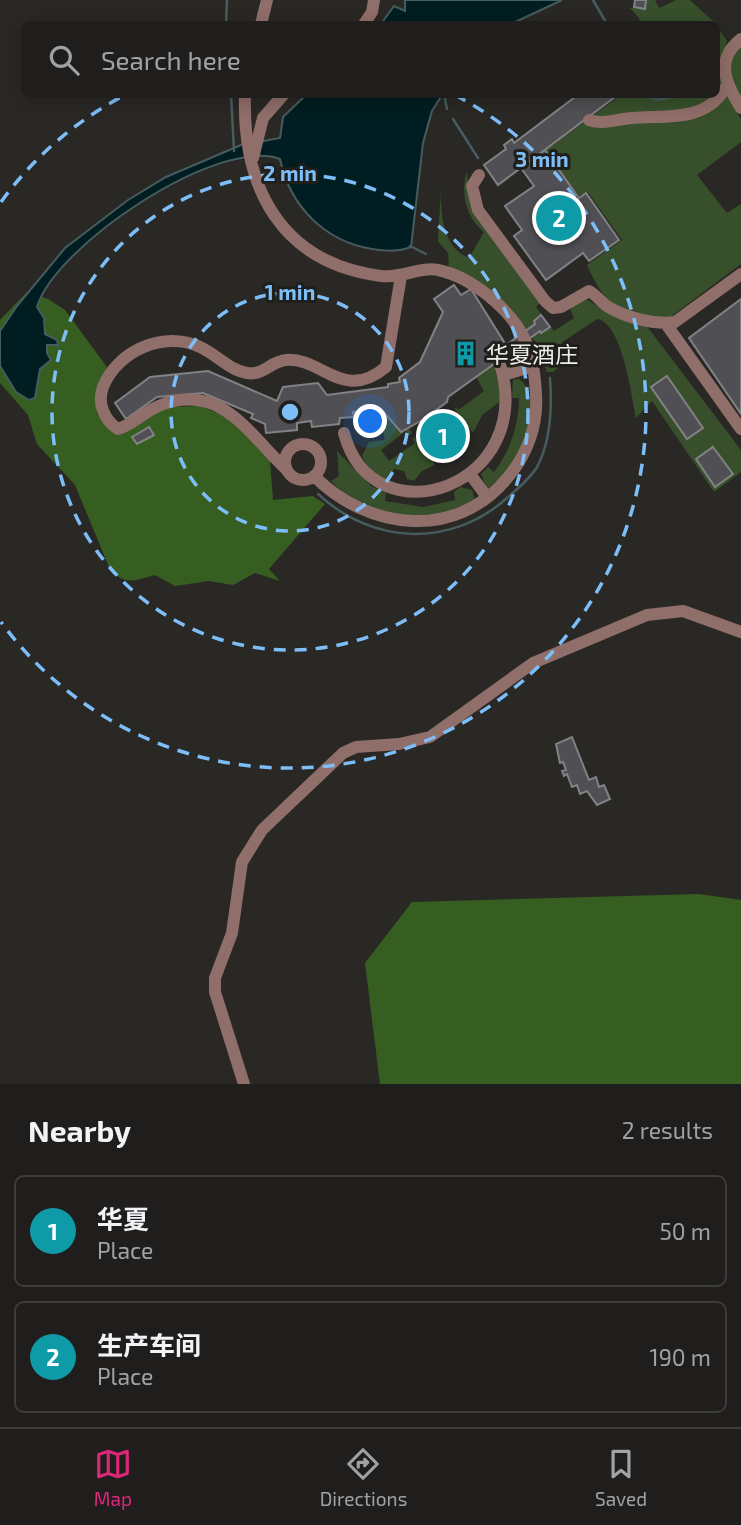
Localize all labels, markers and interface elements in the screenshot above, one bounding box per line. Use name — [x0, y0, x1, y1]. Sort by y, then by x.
search box — [21, 21, 720, 98]
icon: search — [45, 41, 83, 79]
text: Search here — [101, 44, 241, 75]
text: 3 min — [515, 146, 569, 171]
text: 2 min — [263, 160, 317, 185]
pin: 2 — [536, 192, 582, 244]
text: 1 min — [265, 279, 315, 304]
building icon: 华夏酒庄 — [452, 340, 480, 368]
place label: 华夏酒庄 — [486, 340, 578, 368]
centre of rings — [278, 400, 302, 424]
your location — [353, 404, 387, 438]
pin: 1 — [420, 410, 466, 462]
text: Nearby — [28, 1112, 131, 1148]
text: 2 results — [622, 1116, 713, 1144]
text: 华夏 — [97, 1203, 149, 1234]
text: 1 — [48, 1217, 58, 1245]
text: 50 m — [660, 1217, 711, 1245]
text: Place — [97, 1236, 153, 1264]
text: 生产车间 — [97, 1329, 201, 1360]
text: 2 — [46, 1343, 60, 1371]
text: 190 m — [650, 1343, 711, 1371]
text: Place — [97, 1362, 153, 1390]
tab: Map — [94, 1445, 132, 1510]
tab: Directions — [320, 1445, 407, 1510]
tab: Saved — [595, 1445, 647, 1510]

